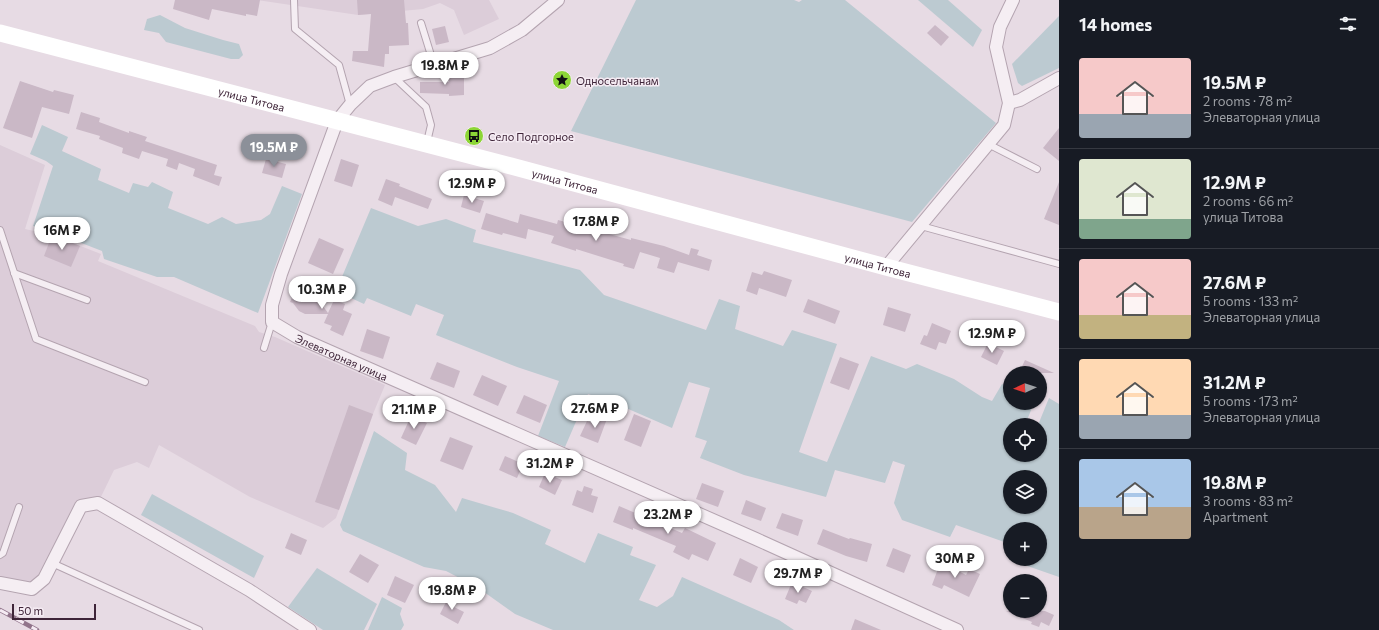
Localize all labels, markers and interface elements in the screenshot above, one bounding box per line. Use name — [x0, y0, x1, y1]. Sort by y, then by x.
icon: filters — [1337, 13, 1359, 35]
text: 14 homes — [1079, 14, 1152, 35]
pin: 19.8M ₽ — [408, 52, 482, 86]
text: 19.8M ₽ — [421, 57, 469, 73]
place icon: Односельчанам — [551, 69, 573, 91]
text: 19.5M ₽ — [1203, 72, 1266, 93]
place label: Односельчанам — [576, 74, 659, 87]
icon: home — [1111, 74, 1159, 122]
street label: улица Титова — [217, 84, 286, 113]
text: 2 rooms · 78 m² — [1203, 93, 1292, 109]
text: Элеваторная улица — [1203, 109, 1320, 125]
bus stop icon: Село Подгорное — [463, 125, 485, 147]
place label: Село Подгорное — [488, 130, 574, 143]
pin: 19.5M ₽ — [237, 134, 311, 168]
text: 19.5M ₽ — [250, 139, 298, 155]
street label: улица Титова — [531, 165, 600, 196]
pin: 12.9M ₽ — [435, 170, 509, 204]
text: 12.9M ₽ — [1203, 172, 1266, 193]
text: 12.9M ₽ — [448, 175, 496, 191]
icon: home — [1111, 175, 1159, 223]
text: 2 rooms · 66 m² — [1203, 193, 1293, 209]
pin: 17.8M ₽ — [559, 208, 633, 242]
text: улица Титова — [1203, 209, 1283, 225]
text: 17.8M ₽ — [573, 213, 619, 229]
pin: 16M ₽ — [34, 217, 90, 251]
text: 16M ₽ — [43, 222, 81, 238]
street label: улица Титова — [843, 250, 912, 280]
text: 27.6M ₽ — [1203, 272, 1266, 293]
icon: home — [1111, 275, 1159, 323]
pin: 10.3M ₽ — [285, 276, 359, 310]
text: 10.3M ₽ — [298, 281, 346, 297]
text: 5 rooms · 133 m² — [1203, 293, 1298, 309]
text: Элеваторная улица — [1203, 309, 1320, 325]
pin: 12.9M ₽ — [955, 320, 1029, 354]
text: 12.9M ₽ — [968, 325, 1016, 341]
street label: Элеваторная улица — [294, 331, 390, 383]
north arrow — [1003, 366, 1047, 410]
map controls — [1003, 366, 1047, 618]
text: 31.2M ₽ — [1203, 372, 1266, 393]
icon: home — [1111, 375, 1159, 423]
text: 5 rooms · 173 m² — [1203, 393, 1298, 409]
pin: 27.6M ₽ — [558, 395, 632, 429]
pin: 21.1M ₽ — [377, 396, 451, 430]
text: 27.6M ₽ — [571, 400, 619, 416]
text: 21.1M ₽ — [391, 401, 437, 417]
text: Элеваторная улица — [1203, 409, 1320, 425]
button: locate — [1003, 418, 1047, 462]
pin: 31.2M ₽ — [513, 450, 587, 484]
text: 31.2M ₽ — [526, 455, 574, 471]
button: layers — [1003, 470, 1047, 514]
text: 19.8M ₽ — [1203, 472, 1267, 493]
icon: home — [1111, 475, 1159, 523]
text: 3 rooms · 83 m² — [1203, 493, 1293, 509]
pin: 23.2M ₽ — [631, 501, 705, 535]
text: 23.2M ₽ — [643, 506, 693, 522]
text: Apartment — [1203, 509, 1268, 525]
button: + — [1003, 522, 1047, 566]
pin: 30M ₽ — [927, 545, 983, 579]
text: 30M ₽ — [935, 550, 975, 566]
pin: 29.7M ₽ — [761, 560, 835, 594]
text: 29.7M ₽ — [773, 565, 823, 581]
button: − — [1003, 574, 1047, 618]
pin: 19.8M ₽ — [415, 577, 489, 611]
text: 19.8M ₽ — [428, 582, 476, 598]
scale bar — [12, 602, 96, 621]
text: 50 m — [18, 604, 43, 617]

